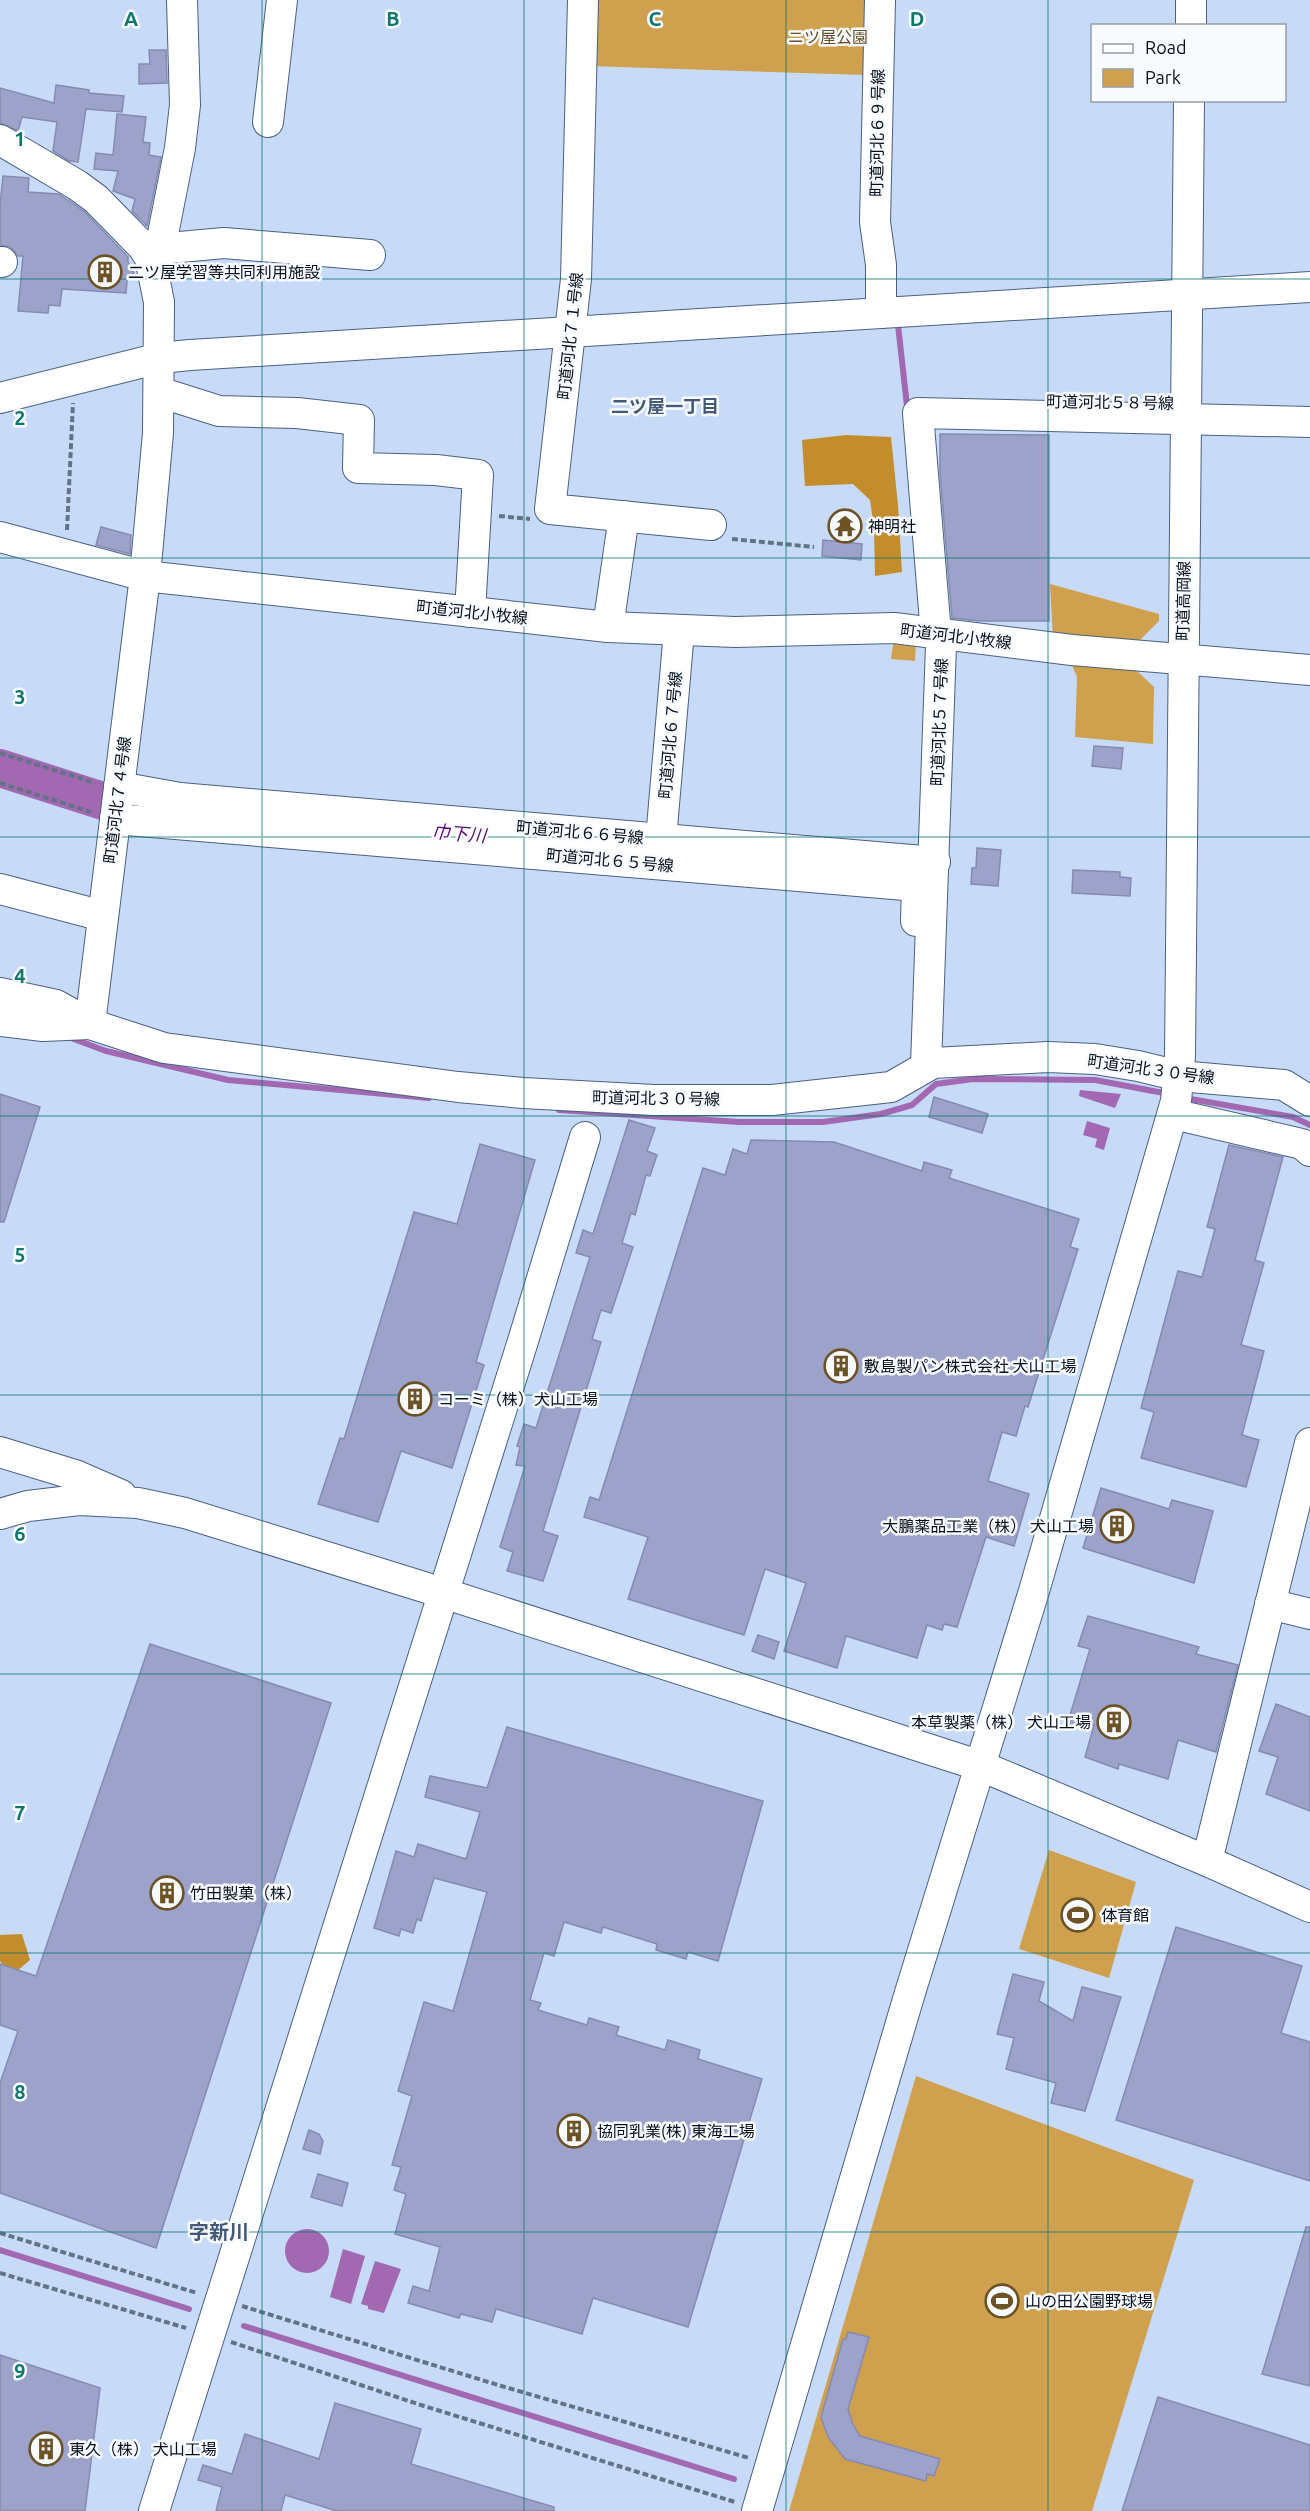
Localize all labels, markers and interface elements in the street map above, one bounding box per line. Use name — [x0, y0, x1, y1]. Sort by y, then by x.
text: A — [124, 7, 138, 30]
text: B — [386, 7, 400, 30]
text: C — [649, 7, 662, 30]
text: D — [910, 7, 924, 30]
legend — [1091, 24, 1286, 102]
park label: ニツ屋公園 — [788, 28, 868, 46]
text: Road — [1145, 37, 1187, 57]
text: Park — [1145, 67, 1181, 87]
street label: 町道河北６９号線 — [867, 69, 887, 197]
text: 1 — [14, 127, 26, 150]
building icon: 二ツ屋学習等共同利用施設 — [87, 254, 123, 290]
place label: 二ツ屋学習等共同利用施設 — [128, 263, 320, 281]
street label: 町道河北７１号線 — [554, 271, 586, 401]
street label: 町道河北５８号線 — [1046, 392, 1174, 412]
district label: 二ツ屋一丁目 — [611, 396, 719, 416]
text: 2 — [14, 406, 26, 429]
temple icon: 神明社 — [827, 508, 863, 544]
place label: 神明社 — [868, 517, 916, 535]
street label: 町道高岡線 — [1173, 561, 1193, 641]
street label: 町道河北小牧線 — [415, 597, 529, 627]
street label: 町道河北小牧線 — [899, 620, 1013, 652]
street label: 町道河北５７号線 — [928, 658, 950, 786]
street label: 町道河北６７号線 — [655, 670, 685, 800]
text: 3 — [14, 685, 26, 708]
street label: 町道河北７４号線 — [100, 735, 134, 865]
street label: 町道河北６６号線 — [515, 817, 645, 847]
water label: 巾下川 — [431, 821, 489, 845]
street label: 町道河北６５号線 — [545, 845, 675, 875]
text: 4 — [14, 964, 26, 987]
street label: 町道河北３０号線 — [1086, 1051, 1216, 1087]
street label: 町道河北３０号線 — [592, 1088, 720, 1108]
text: 5 — [14, 1243, 26, 1266]
building icon: 敷島製パン株式会社 犬山工場 — [823, 1348, 859, 1384]
place label: 敷島製パン株式会社 犬山工場 — [864, 1357, 1076, 1375]
building icon: コーミ（株）犬山工場 — [397, 1381, 433, 1417]
place label: コーミ（株）犬山工場 — [438, 1390, 598, 1408]
building icon: 大鵬薬品工業（株） 犬山工場 — [1099, 1508, 1135, 1544]
place label: 大鵬薬品工業（株） 犬山工場 — [882, 1517, 1094, 1535]
text: 6 — [14, 1522, 26, 1545]
building icon: 本草製薬（株） 犬山工場 — [1096, 1704, 1132, 1740]
place label: 本草製薬（株） 犬山工場 — [911, 1713, 1091, 1731]
text: 7 — [14, 1801, 26, 1824]
building icon: 竹田製菓（株） — [149, 1875, 185, 1911]
place label: 竹田製菓（株） — [190, 1884, 302, 1902]
sports icon: 体育館 — [1060, 1897, 1096, 1933]
place label: 体育館 — [1101, 1906, 1149, 1924]
text: 8 — [14, 2080, 26, 2103]
building icon: 協同乳業(株) 東海工場 — [556, 2113, 592, 2149]
place label: 協同乳業(株) 東海工場 — [597, 2122, 755, 2141]
district label: 字新川 — [189, 2220, 249, 2243]
sports icon: 山の田公園野球場 — [984, 2283, 1020, 2319]
place label: 山の田公園野球場 — [1025, 2292, 1153, 2310]
text: 9 — [14, 2359, 26, 2382]
building icon: 東久（株） 犬山工場 — [28, 2431, 64, 2467]
place label: 東久（株） 犬山工場 — [69, 2440, 217, 2458]

